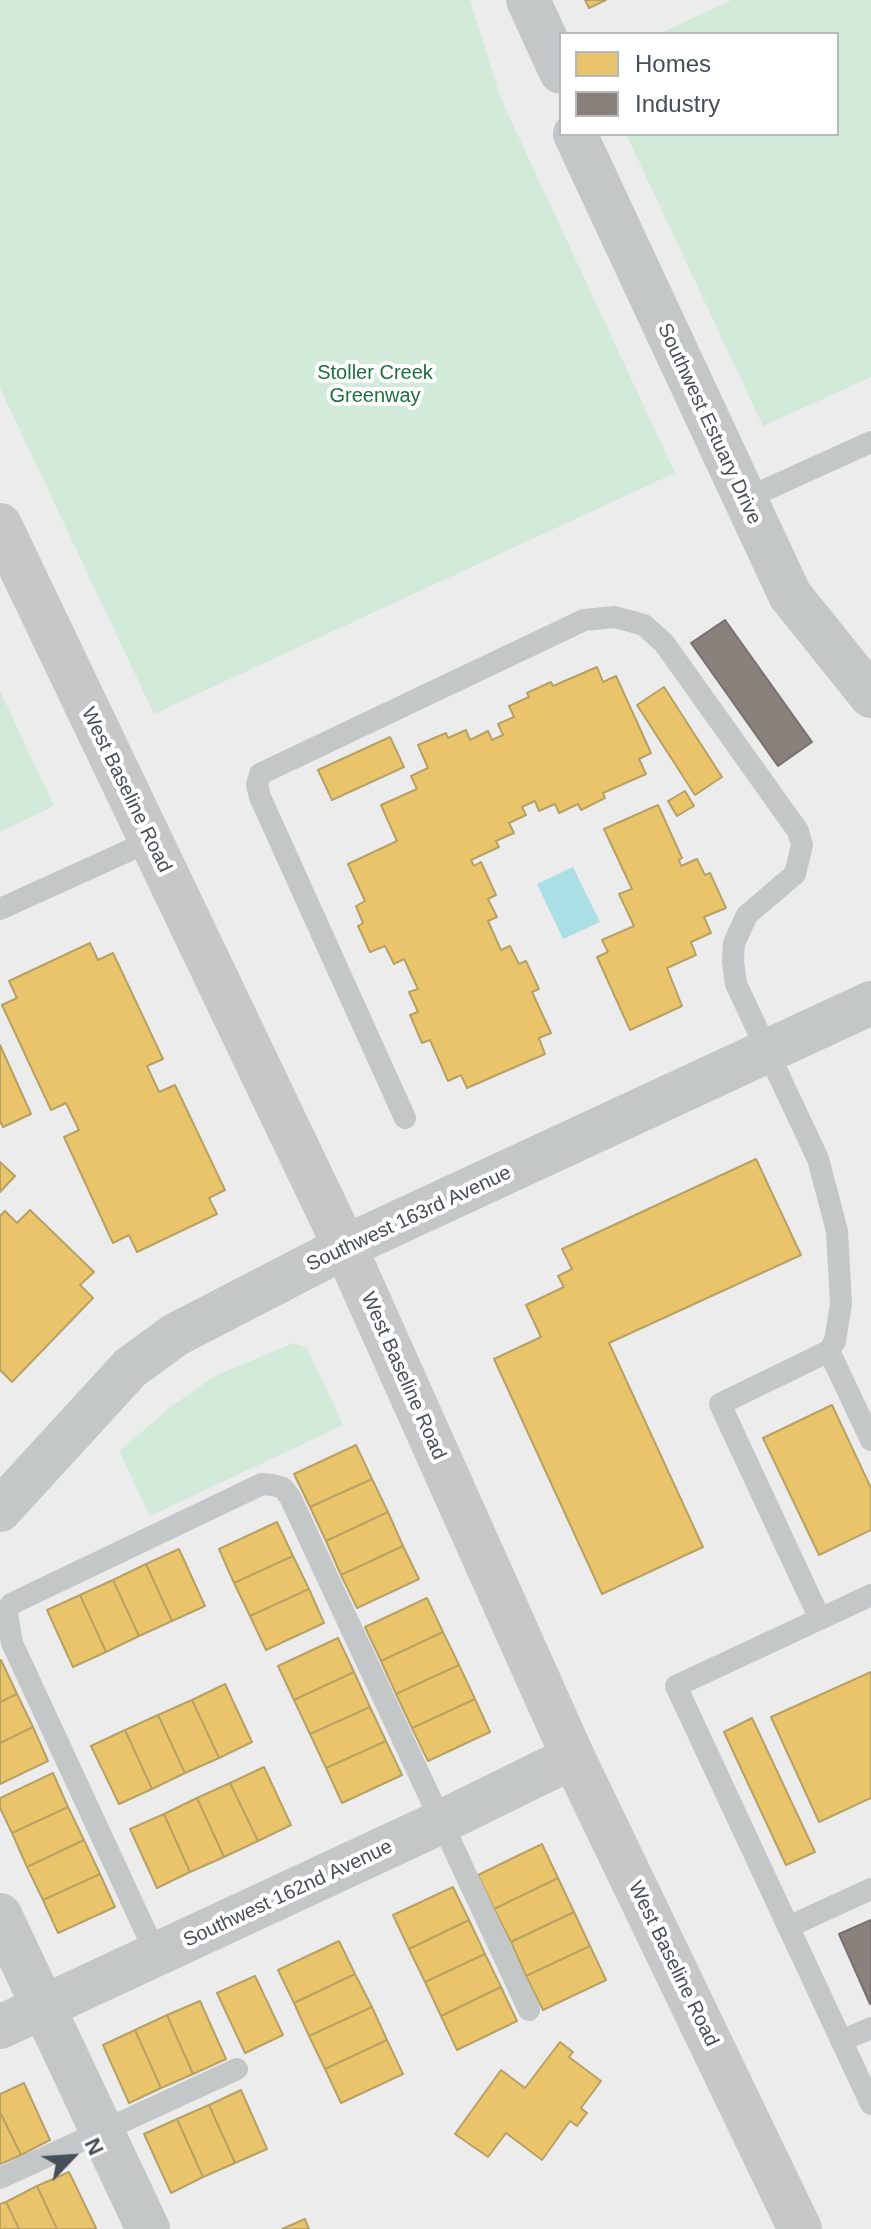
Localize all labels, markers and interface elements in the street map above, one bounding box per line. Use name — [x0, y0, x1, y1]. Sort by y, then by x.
legend — [559, 32, 839, 136]
text: Homes — [635, 50, 711, 77]
text: Industry — [635, 90, 720, 117]
street label: Southwest Estuary Drive — [652, 320, 766, 528]
park label: Stoller Creek Greenway — [317, 361, 433, 408]
street label: West Baseline Road — [76, 703, 176, 877]
street label: Southwest 163rd Avenue — [303, 1161, 515, 1277]
street label: West Baseline Road — [355, 1289, 451, 1463]
street label: Southwest 162nd Avenue — [180, 1835, 396, 1953]
street label: West Baseline Road — [623, 1877, 723, 2051]
north arrow — [32, 2117, 112, 2197]
text: N — [80, 2134, 109, 2159]

